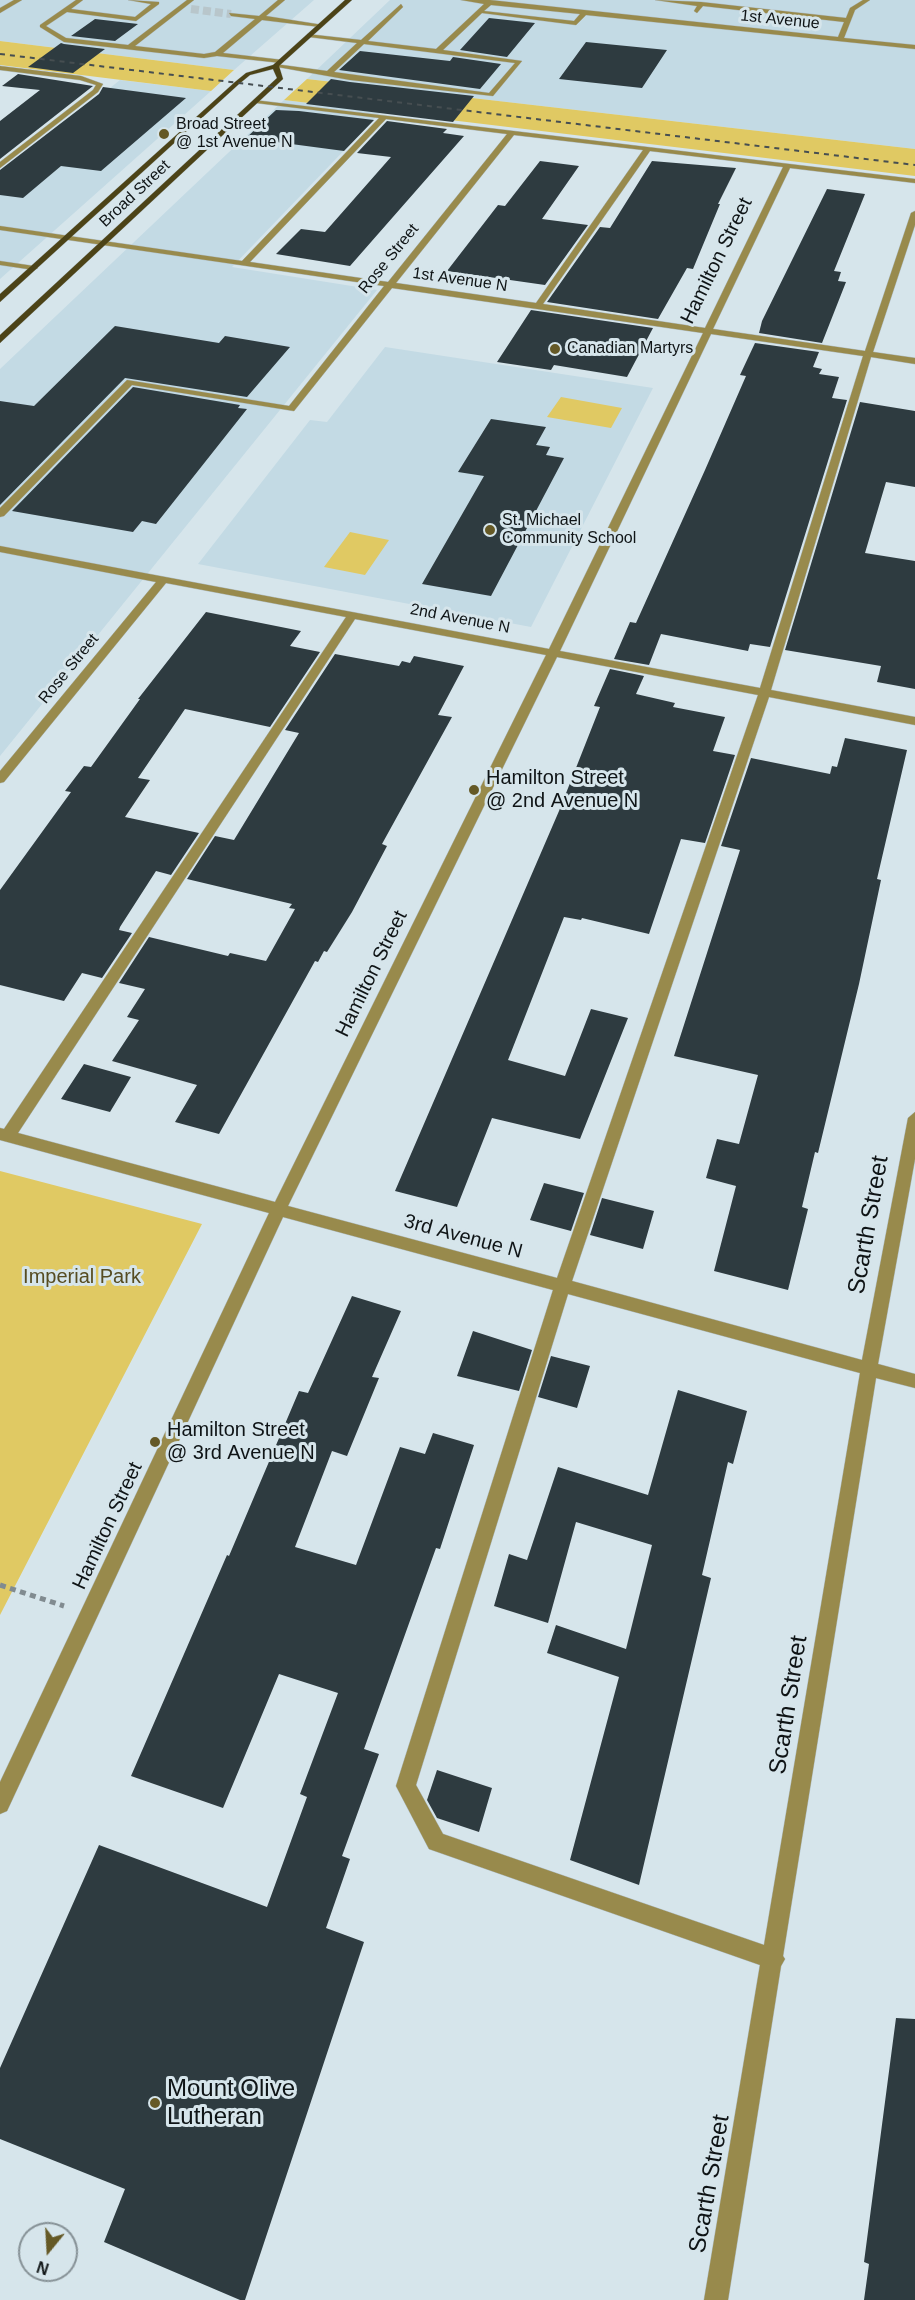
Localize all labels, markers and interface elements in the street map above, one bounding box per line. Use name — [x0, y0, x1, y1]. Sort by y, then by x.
street label: 1st Avenue — [739, 6, 821, 34]
place label: Broad Street @ 1st Avenue N — [176, 115, 292, 153]
marker: Broad Street @ 1st Avenue N — [157, 127, 171, 141]
street label: Broad Street — [96, 156, 174, 232]
street label: Hamilton Street — [676, 194, 758, 328]
street label: Rose Street — [355, 220, 423, 298]
street label: 1st Avenue N — [411, 264, 509, 296]
place label: Canadian Martyrs — [567, 339, 693, 359]
marker: Canadian Martyrs — [548, 342, 562, 356]
place label: St. Michael Community School — [502, 511, 636, 549]
marker: St. Michael Community School — [483, 523, 497, 537]
street label: 2nd Avenue N — [409, 600, 511, 638]
street label: Rose Street — [35, 630, 103, 708]
place label: Hamilton Street @ 2nd Avenue N — [486, 766, 638, 813]
marker: Hamilton Street @ 2nd Avenue N — [467, 783, 481, 797]
street label: Hamilton Street — [331, 907, 413, 1041]
street label: Scarth Street — [843, 1154, 895, 1296]
street label: 3rd Avenue N — [401, 1210, 525, 1264]
park label: Imperial Park — [23, 1265, 141, 1289]
place label: Hamilton Street @ 3rd Avenue N — [167, 1418, 315, 1465]
marker: Hamilton Street @ 3rd Avenue N — [148, 1435, 162, 1449]
street label: Hamilton Street — [68, 1458, 148, 1594]
street label: Scarth Street — [764, 1634, 814, 1776]
place label: Mount Olive Lutheran — [167, 2075, 295, 2131]
marker: Mount Olive Lutheran — [148, 2096, 162, 2110]
street label: Scarth Street — [684, 2113, 736, 2255]
north arrow — [18, 2222, 78, 2282]
text: N — [35, 2258, 51, 2278]

